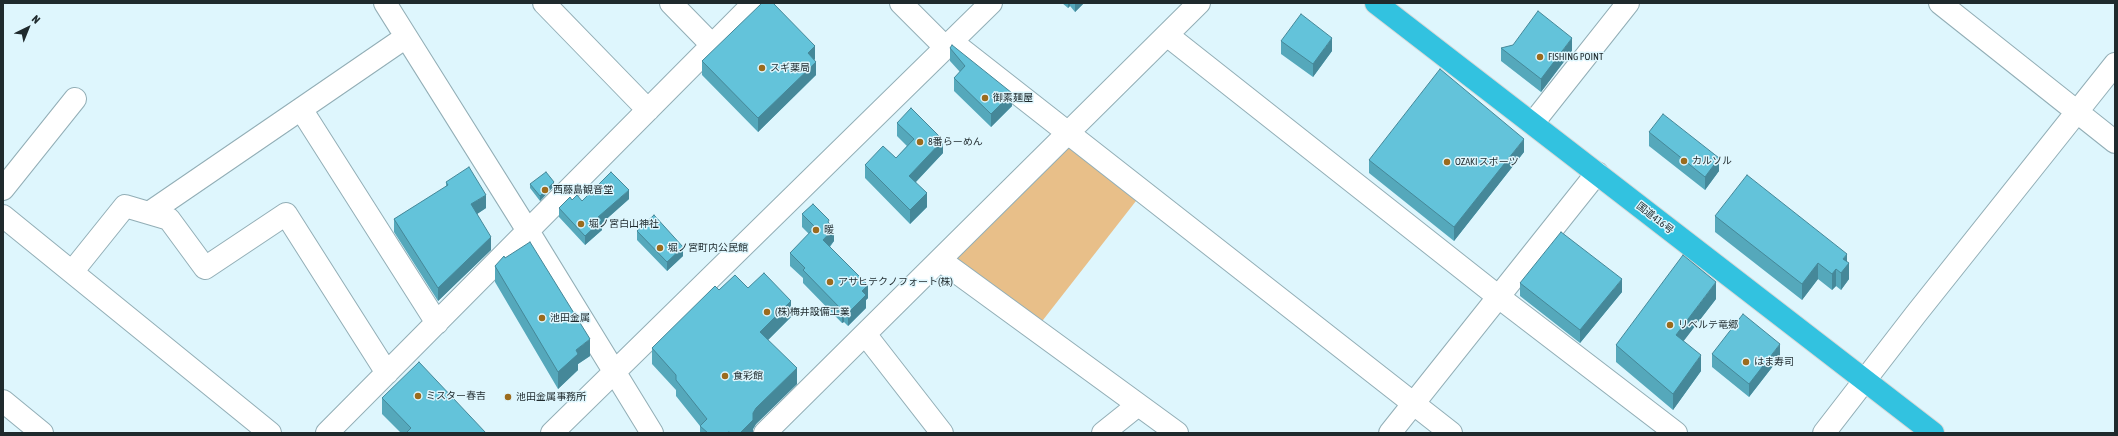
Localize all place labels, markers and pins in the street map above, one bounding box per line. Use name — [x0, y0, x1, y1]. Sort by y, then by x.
place label: FISHING POINT — [1548, 51, 1603, 63]
marker: FISHING POINT — [1535, 52, 1545, 62]
place label: スギ薬局 — [770, 62, 810, 74]
marker: スギ薬局 — [757, 63, 767, 73]
place label: 御素麺屋 — [993, 92, 1033, 104]
marker: 御素麺屋 — [980, 93, 990, 103]
place label: 8番らーめん — [928, 136, 983, 148]
marker: 8番らーめん — [915, 137, 925, 147]
place label: カルソル — [1692, 155, 1732, 167]
place label: OZAKI スポーツ — [1455, 156, 1519, 168]
marker: カルソル — [1679, 156, 1689, 166]
marker: OZAKI スポーツ — [1442, 157, 1452, 167]
place label: 西藤島観音堂 — [553, 184, 613, 196]
marker: 西藤島観音堂 — [540, 185, 550, 195]
place label: 堀ノ宮白山神社 — [589, 218, 659, 230]
marker: 堀ノ宮白山神社 — [576, 219, 586, 229]
place label: 暖 — [824, 224, 834, 236]
marker: 暖 — [811, 225, 821, 235]
place label: 堀ノ宮町内公民館 — [668, 242, 748, 254]
marker: 堀ノ宮町内公民館 — [655, 243, 665, 253]
place label: アサヒテクノフォート(株) — [838, 276, 953, 288]
marker: アサヒテクノフォート(株) — [825, 277, 835, 287]
place label: (株)梅井設備工業 — [775, 306, 850, 318]
marker: (株)梅井設備工業 — [762, 307, 772, 317]
place label: 池田金属 — [550, 312, 590, 324]
marker: 池田金属 — [537, 313, 547, 323]
place label: リベルテ竜郷 — [1678, 319, 1738, 331]
marker: リベルテ竜郷 — [1665, 320, 1675, 330]
place label: はま寿司 — [1754, 356, 1794, 368]
marker: はま寿司 — [1741, 357, 1751, 367]
place label: 食彩館 — [733, 370, 763, 382]
marker: 食彩館 — [720, 371, 730, 381]
place label: ミスター春吉 — [426, 390, 486, 402]
marker: ミスター春吉 — [413, 391, 423, 401]
place label: 池田金属事務所 — [516, 391, 586, 403]
marker: 池田金属事務所 — [503, 392, 513, 402]

